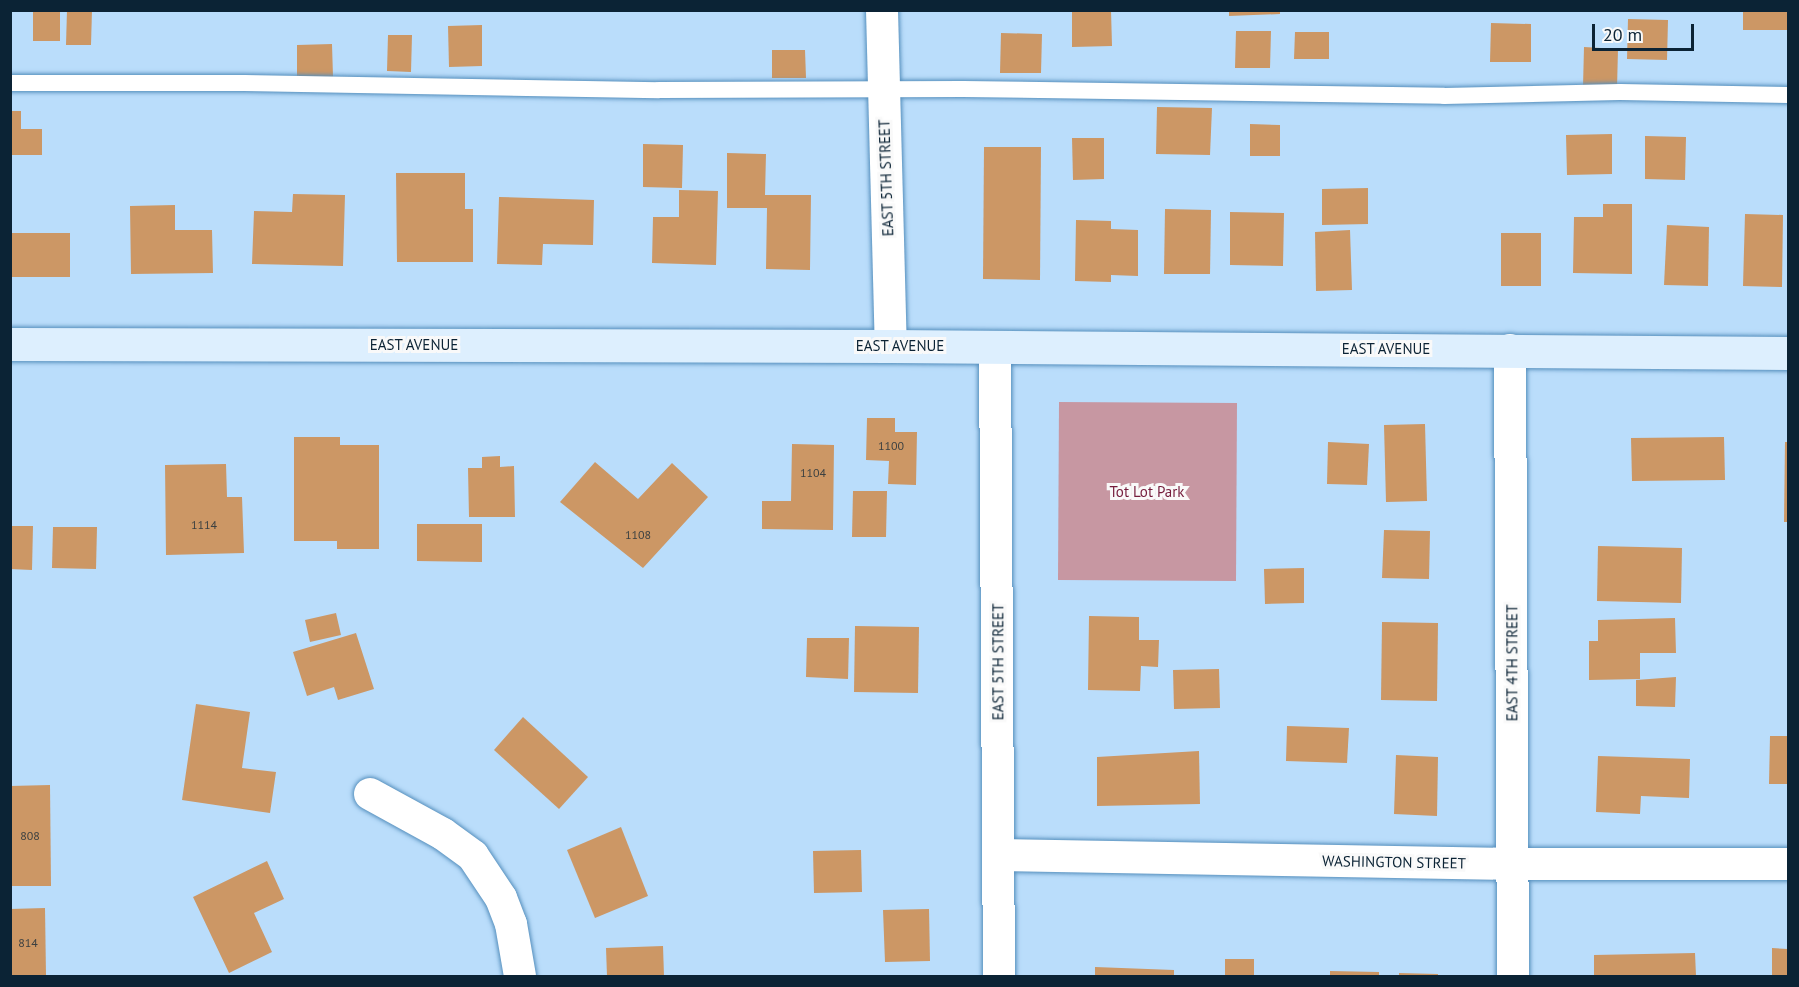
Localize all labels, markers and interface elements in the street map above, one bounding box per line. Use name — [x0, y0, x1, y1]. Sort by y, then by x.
scale bar — [1595, 12, 1697, 50]
text: 20 m — [1603, 23, 1642, 46]
street label: EAST 5TH STREET — [875, 119, 897, 237]
street label: EAST AVENUE — [369, 336, 459, 354]
street label: EAST AVENUE — [855, 337, 945, 355]
street label: EAST AVENUE — [1341, 340, 1431, 358]
house number: 1100 — [878, 439, 904, 453]
house number: 1104 — [800, 466, 826, 480]
park label: Tot Lot Park — [1109, 483, 1185, 501]
house number: 1114 — [191, 518, 217, 532]
house number: 1108 — [625, 528, 651, 542]
street label: EAST 5TH STREET — [989, 603, 1007, 721]
street label: EAST 4TH STREET — [1503, 604, 1521, 722]
house number: 808 — [20, 829, 40, 843]
street label: WASHINGTON STREET — [1322, 852, 1466, 872]
house number: 814 — [18, 936, 38, 950]

